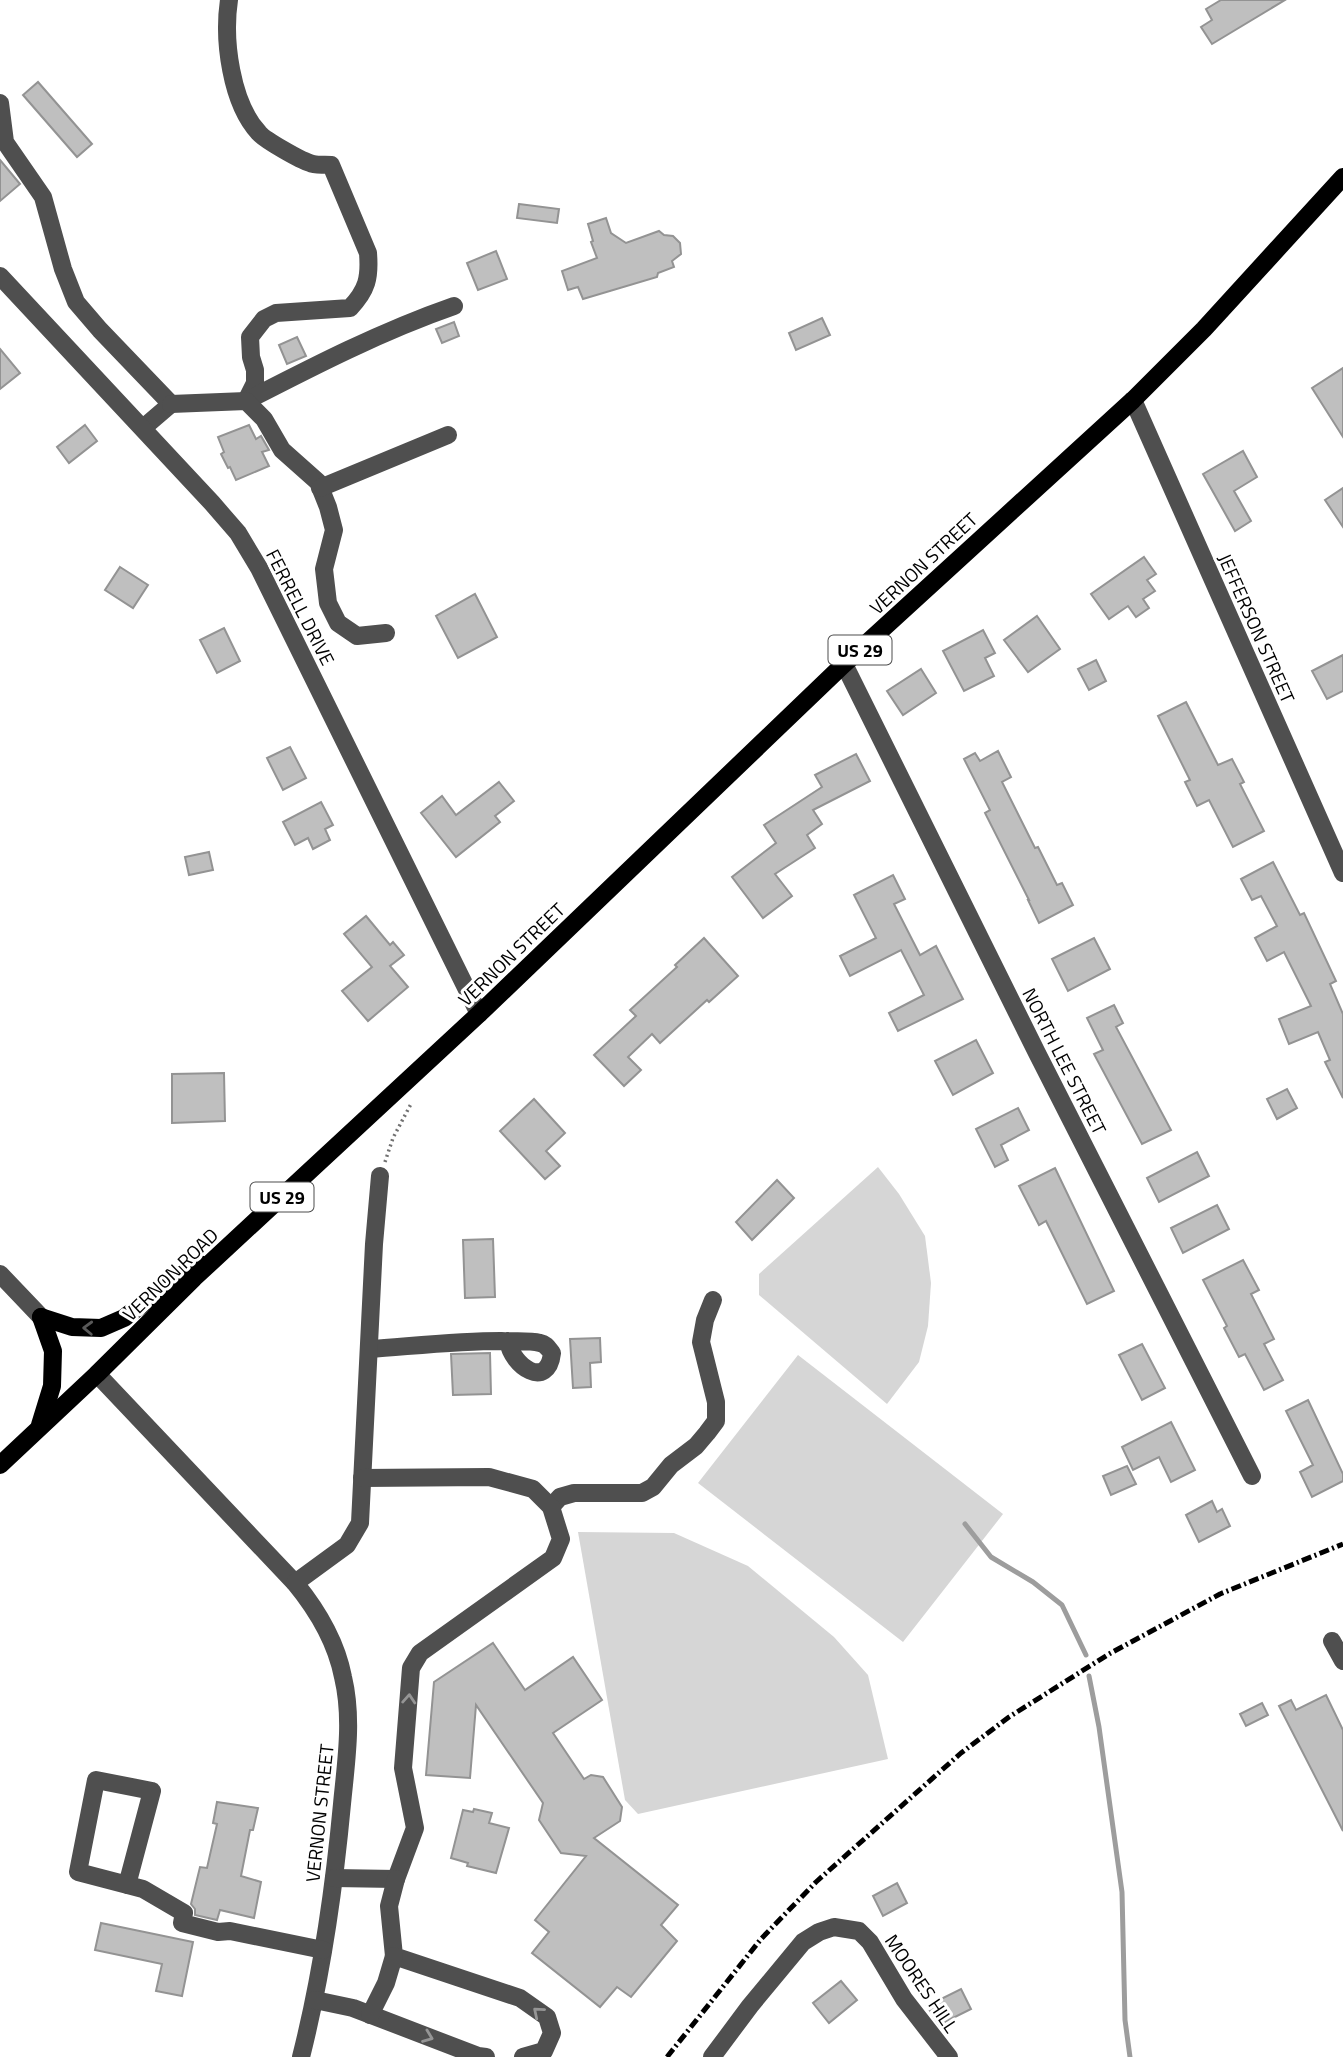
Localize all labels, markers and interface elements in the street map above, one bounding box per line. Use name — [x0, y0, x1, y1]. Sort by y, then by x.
street label: VERNON STREET — [862, 505, 984, 621]
street label: FERRELL DRIVE — [259, 544, 343, 670]
street label: JEFFERSON STREET — [1211, 549, 1303, 707]
road number: US 29 — [828, 636, 892, 664]
street label: VERNON STREET — [451, 895, 571, 1013]
street label: NORTH LEE STREET — [1015, 983, 1115, 1139]
road number: US 29 — [250, 1182, 314, 1212]
street label: VERNON ROAD — [116, 1221, 224, 1327]
one-way arrow — [82, 1320, 93, 1335]
one-way arrow — [401, 1694, 416, 1705]
street label: VERNON STREET — [297, 1743, 341, 1883]
street label: MOORES HILL — [878, 1928, 966, 2038]
one-way arrow — [534, 2008, 547, 2020]
one-way arrow — [421, 2029, 433, 2043]

